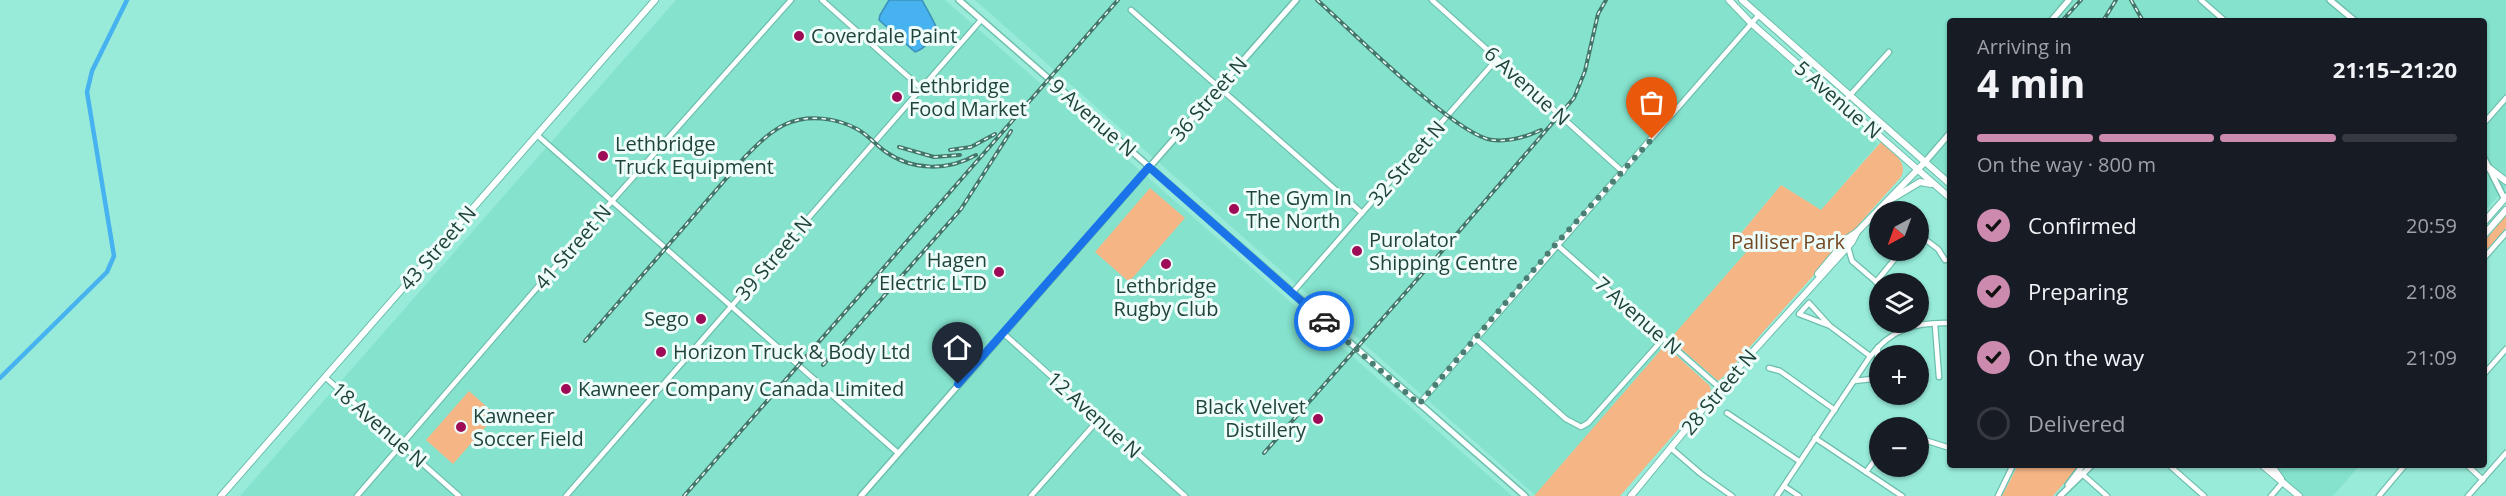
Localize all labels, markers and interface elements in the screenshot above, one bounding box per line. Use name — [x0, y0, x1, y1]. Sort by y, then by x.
place label: Coverdale Paint — [811, 22, 957, 49]
marker: Coverdale Paint — [792, 29, 806, 43]
text: Arriving in — [1977, 33, 2072, 60]
street label: 6 Avenue N — [1479, 40, 1576, 131]
street label: 36 Street N — [1164, 50, 1253, 147]
street label: 5 Avenue N — [1789, 54, 1887, 145]
text: 21:15–21:20 — [2333, 54, 2457, 84]
text: 4 min — [1977, 56, 2085, 109]
place label: Lethbridge Food Market — [909, 72, 1027, 122]
street label: 9 Avenue N — [1044, 72, 1142, 163]
pin — [1626, 77, 1677, 139]
icon: bag — [1635, 86, 1668, 119]
marker: Lethbridge Food Market — [890, 90, 904, 104]
street label: 32 Street N — [1362, 114, 1451, 211]
place label: Lethbridge Truck Equipment — [615, 130, 774, 180]
marker: Lethbridge Truck Equipment — [596, 149, 610, 163]
text: On the way · 800 m — [1977, 151, 2156, 178]
place label: The Gym In The North — [1246, 184, 1352, 234]
street label: 41 Street N — [528, 198, 617, 295]
street label: 43 Street N — [393, 199, 482, 296]
north arrow — [1869, 201, 1929, 261]
map controls — [1869, 201, 1929, 477]
marker: The Gym In The North — [1227, 202, 1241, 216]
street label: 39 Street N — [729, 209, 818, 306]
icon: check — [1977, 209, 2010, 242]
text: Confirmed — [2028, 210, 2137, 240]
text: 20:59 — [2406, 212, 2457, 239]
place label: Purolator Shipping Centre — [1369, 226, 1518, 276]
park label: Palliser Park — [1731, 228, 1846, 255]
marker: Purolator Shipping Centre — [1350, 244, 1364, 258]
place label: Hagen Electric LTD — [879, 246, 987, 296]
marker: Lethbridge Rugby Club — [1159, 257, 1173, 271]
marker: Hagen Electric LTD — [992, 265, 1006, 279]
street label: 7 Avenue N — [1589, 270, 1687, 361]
place label: Lethbridge Rugby Club — [1113, 272, 1219, 322]
button: layers — [1869, 273, 1929, 333]
icon: check — [1977, 275, 2010, 308]
text: Preparing — [2028, 276, 2128, 306]
text: 21:08 — [2406, 278, 2457, 305]
courier — [1294, 291, 1354, 351]
place label: Sego — [644, 305, 689, 332]
icon: car — [1308, 305, 1341, 338]
marker: Sego — [694, 312, 708, 326]
pin — [932, 322, 983, 384]
icon: home — [941, 331, 974, 364]
place label: Horizon Truck & Body Ltd — [673, 338, 911, 365]
icon: check — [1977, 341, 2010, 374]
text: On the way — [2028, 342, 2144, 372]
street label: 28 Street N — [1675, 343, 1762, 440]
text: 21:09 — [2406, 344, 2457, 371]
marker: Horizon Truck & Body Ltd — [654, 345, 668, 359]
button: + — [1869, 345, 1929, 405]
street label: 12 Avenue N — [1041, 365, 1147, 464]
place label: Kawneer Company Canada Limited — [578, 375, 904, 402]
street label: 18 Avenue N — [326, 376, 433, 474]
marker: Kawneer Company Canada Limited — [559, 382, 573, 396]
place label: Black Velvet Distillery — [1195, 393, 1307, 443]
place label: Kawneer Soccer Field — [473, 402, 584, 452]
text: Delivered — [2028, 408, 2126, 438]
marker: Black Velvet Distillery — [1311, 412, 1325, 426]
button: − — [1869, 417, 1929, 477]
marker: Kawneer Soccer Field — [454, 420, 468, 434]

